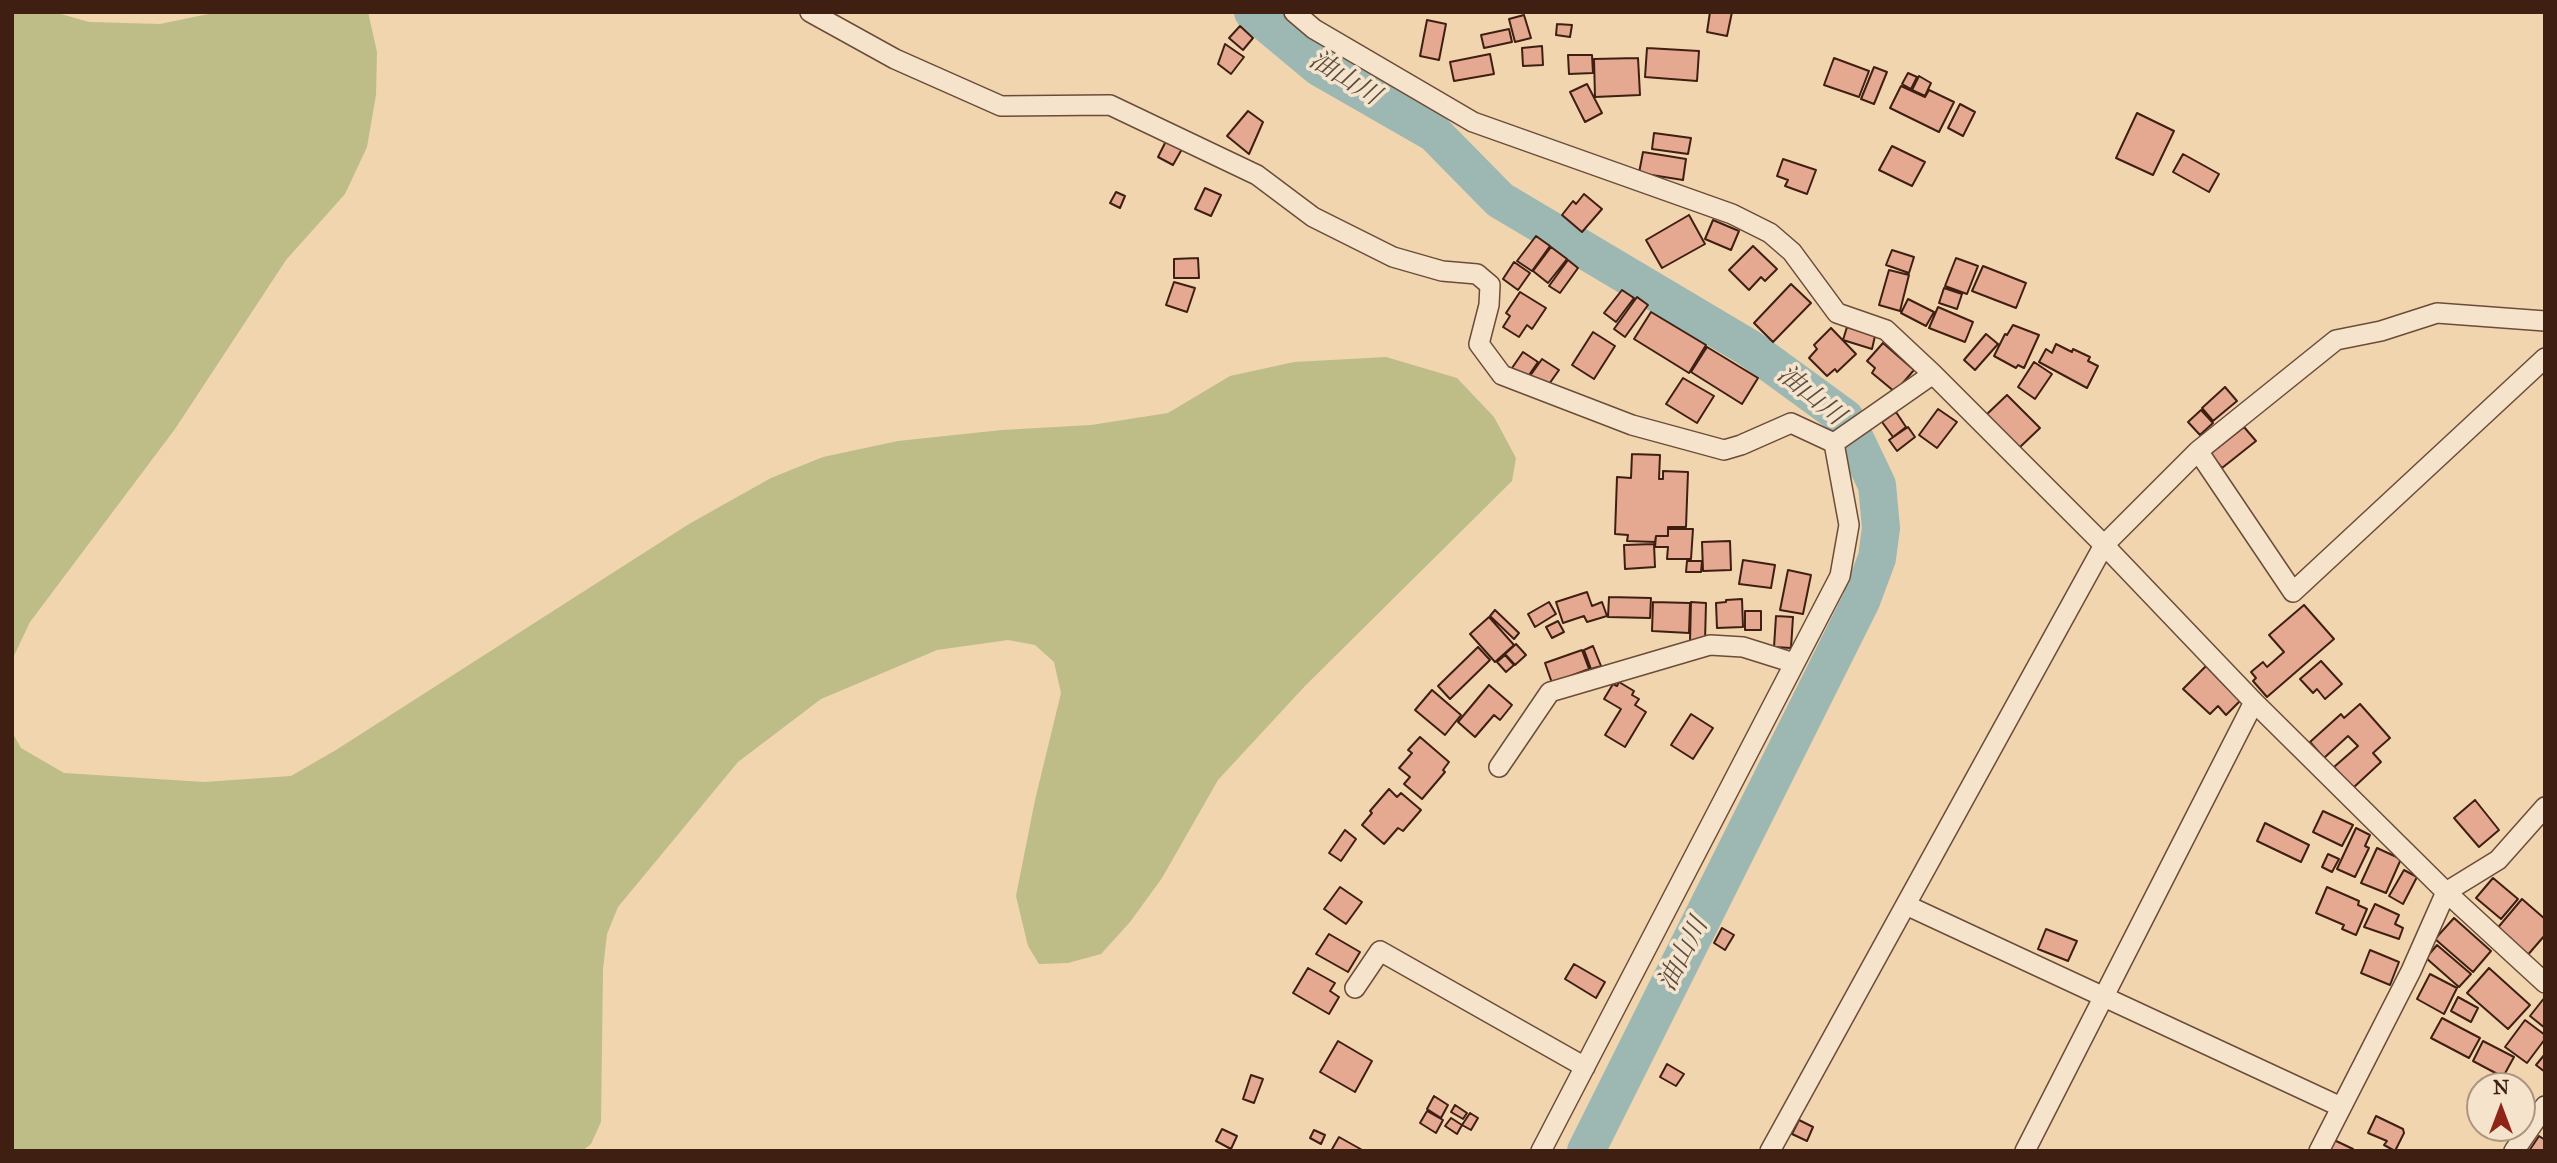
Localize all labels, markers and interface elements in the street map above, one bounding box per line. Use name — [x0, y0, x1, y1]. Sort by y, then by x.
water label: 油山川 — [1303, 45, 1385, 113]
water label: 油山川 — [1770, 359, 1850, 433]
water label: 油山川 — [1652, 913, 1716, 997]
north arrow — [2466, 1072, 2536, 1142]
text: N — [2493, 1076, 2509, 1099]

